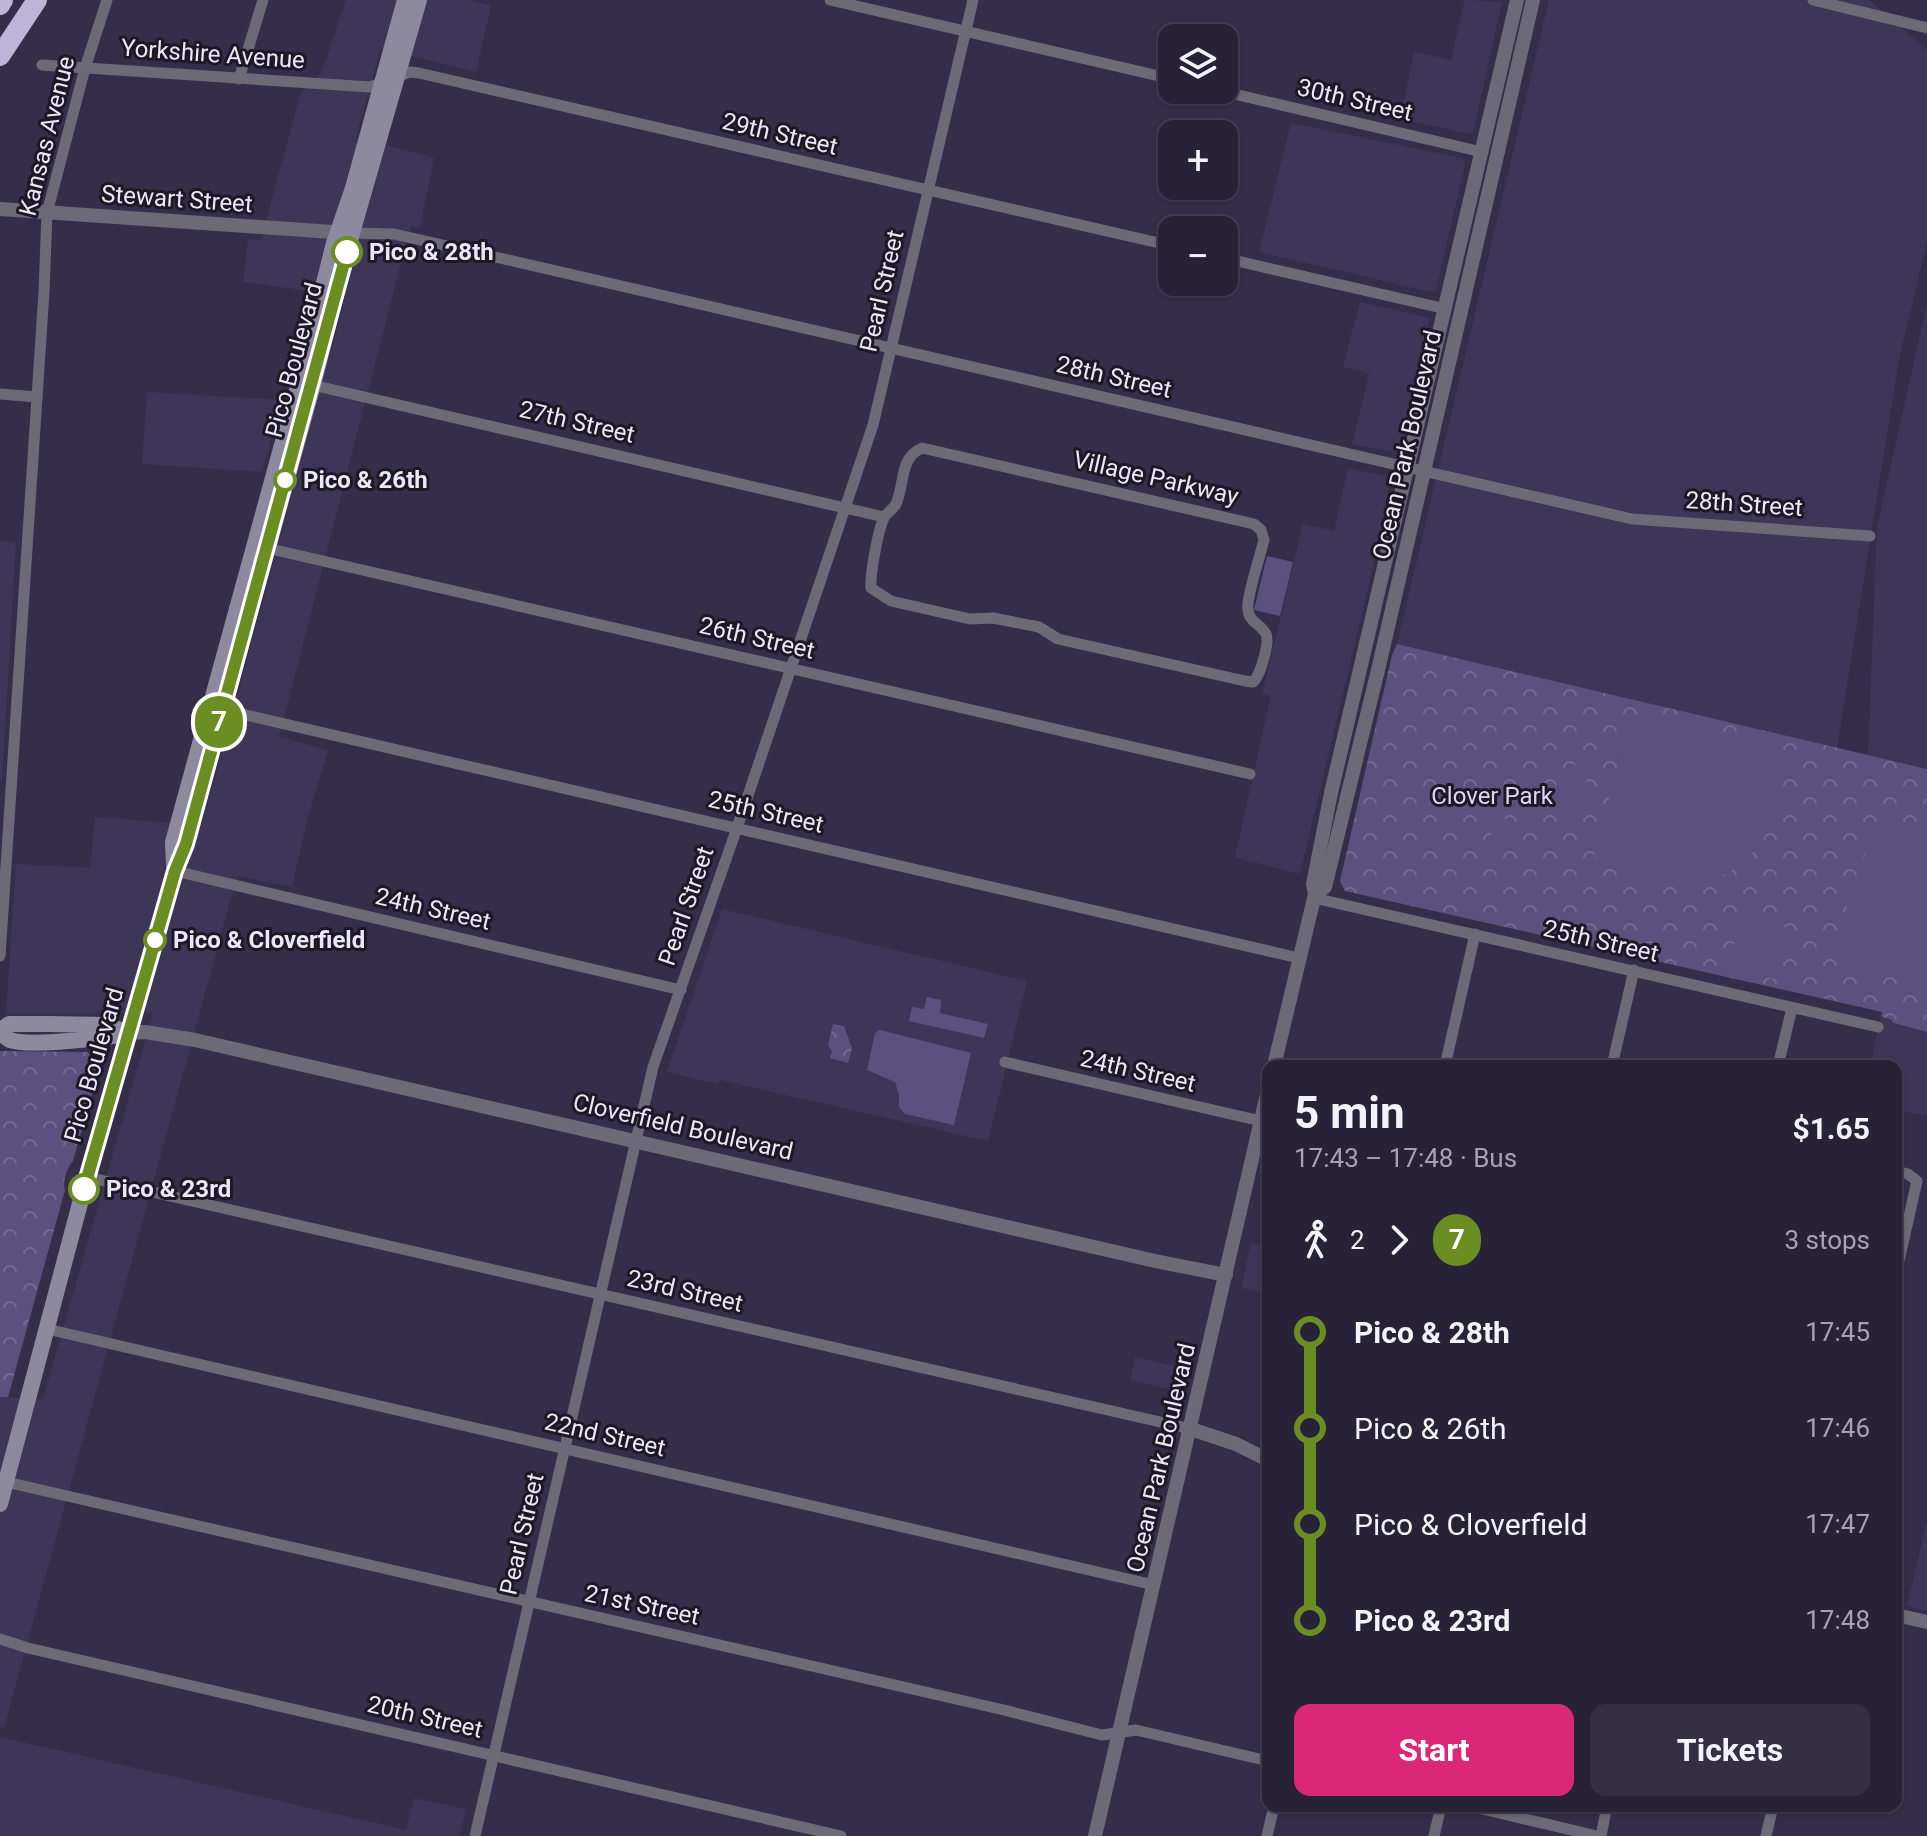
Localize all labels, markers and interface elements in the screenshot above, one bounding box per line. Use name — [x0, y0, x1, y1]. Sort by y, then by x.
map controls — [1158, 24, 1238, 296]
button: layers — [1158, 24, 1238, 104]
street label: Yorkshire Avenue — [120, 34, 306, 74]
street label: Kansas Avenue — [14, 53, 80, 219]
street label: 30th Street — [1295, 73, 1415, 127]
street label: 29th Street — [720, 107, 840, 161]
button: + — [1158, 120, 1238, 200]
street label: Stewart Street — [100, 180, 254, 218]
button: − — [1158, 216, 1238, 296]
street label: Pearl Street — [854, 227, 910, 355]
marker: Pico & 28th — [332, 237, 362, 267]
place label: Pico & 28th — [369, 238, 494, 266]
street label: Pico Boulevard — [260, 279, 328, 441]
street label: Ocean Park Boulevard — [1367, 328, 1447, 562]
street label: 28th Street — [1054, 350, 1174, 404]
street label: 27th Street — [517, 395, 637, 449]
street label: Village Parkway — [1071, 445, 1242, 511]
place label: Pico & 26th — [303, 466, 428, 494]
marker: Pico & 26th — [274, 469, 296, 491]
street label: 28th Street — [1685, 486, 1804, 522]
street label: 26th Street — [697, 611, 817, 665]
line badge: 7 — [193, 696, 245, 748]
text: 7 — [211, 705, 227, 738]
park label: Clover Park — [1431, 782, 1554, 810]
street label: 25th Street — [706, 785, 826, 839]
street label: Pearl Street — [653, 843, 719, 969]
street label: 24th Street — [373, 882, 493, 936]
street label: 25th Street — [1541, 914, 1661, 968]
place label: Pico & Cloverfield — [173, 926, 365, 954]
marker: Pico & Cloverfield — [144, 929, 166, 951]
street label: Pico Boulevard — [59, 985, 129, 1145]
street label: 24th Street — [1078, 1044, 1198, 1098]
text: 5 min — [1294, 1087, 1405, 1139]
street label: Cloverfield Boulevard — [570, 1088, 796, 1166]
text: $1.65 — [1792, 1111, 1870, 1146]
text: 17:43 – 17:48 · Bus — [1294, 1143, 1517, 1173]
marker: Pico & 23rd — [69, 1174, 99, 1204]
place label: Pico & 23rd — [106, 1175, 231, 1203]
icon: walk — [1294, 1218, 1338, 1262]
icon: forward — [1377, 1218, 1421, 1262]
text: 7 — [1449, 1223, 1465, 1256]
text: 2 — [1350, 1225, 1365, 1255]
text: 3 stops — [1784, 1225, 1870, 1255]
street label: 23rd Street — [625, 1264, 746, 1318]
text: Pico & 28th — [1354, 1315, 1510, 1350]
text: 17:45 — [1805, 1317, 1870, 1347]
street label: Ocean Park Boulevard — [1121, 1341, 1201, 1575]
street label: 22nd Street — [542, 1408, 668, 1463]
text: Pico & 26th — [1354, 1411, 1507, 1446]
text: 17:46 — [1805, 1413, 1870, 1443]
street label: Pearl Street — [494, 1470, 550, 1598]
text: Pico & Cloverfield — [1354, 1507, 1587, 1542]
text: 17:47 — [1805, 1509, 1870, 1539]
street label: 21st Street — [582, 1579, 702, 1631]
text: Pico & 23rd — [1354, 1603, 1511, 1638]
text: 17:48 — [1805, 1605, 1870, 1635]
street label: 20th Street — [365, 1690, 485, 1744]
button: Start — [1294, 1704, 1574, 1796]
button: Tickets — [1590, 1704, 1870, 1796]

